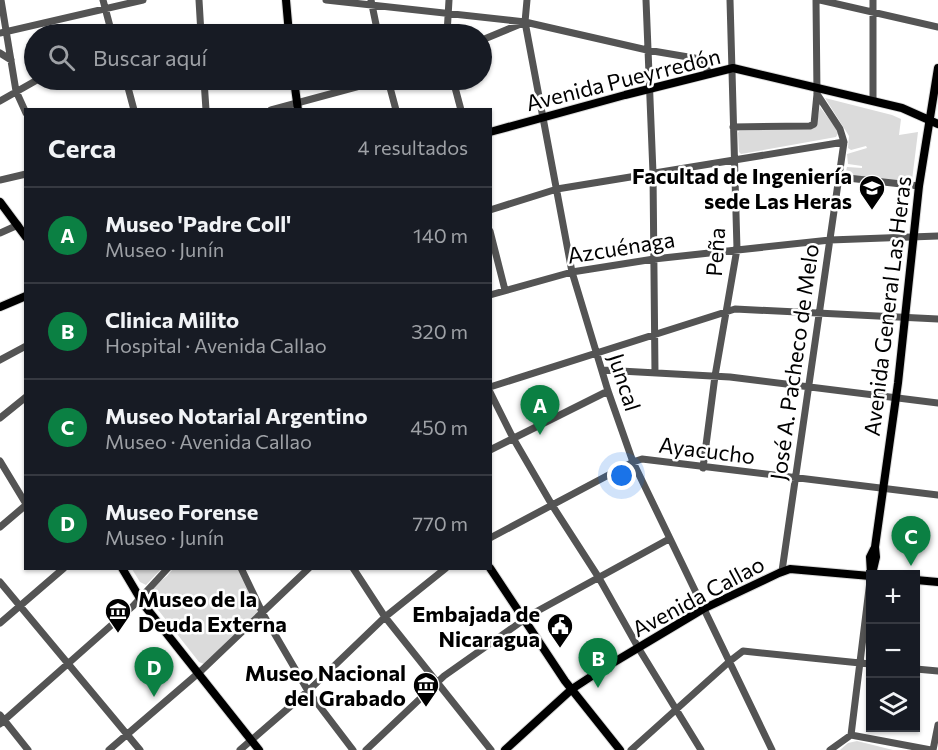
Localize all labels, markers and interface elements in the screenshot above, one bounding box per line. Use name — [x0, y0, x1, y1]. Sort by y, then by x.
search box — [24, 24, 492, 90]
icon: search — [45, 41, 78, 74]
street label: Avenida Pueyrredón — [523, 42, 723, 116]
text: Buscar aquí — [93, 44, 207, 71]
text: Cerca — [48, 132, 116, 163]
text: 4 resultados — [358, 135, 468, 159]
place label: Facultad de Ingeniería sede Las Heras — [632, 162, 852, 214]
school or university icon: Facultad de Ingeniería sede Las Heras — [857, 173, 887, 211]
street label: Avenida General Las Heras — [858, 174, 916, 438]
text: Museo 'Padre Coll' — [105, 210, 291, 237]
text: A — [60, 223, 75, 247]
text: 140 m — [413, 223, 468, 247]
street label: Azcuénaga — [565, 225, 677, 269]
street label: Peña — [700, 227, 730, 277]
text: Museo · Junín — [105, 237, 224, 261]
street label: José A. Pacheco de Melo — [764, 242, 824, 482]
text: Clinica Milito — [105, 306, 239, 333]
text: B — [61, 319, 74, 343]
text: 320 m — [411, 319, 468, 343]
text: Hospital · Avenida Callao — [105, 333, 327, 357]
street label: Juncal — [603, 350, 647, 414]
pin: A — [520, 386, 560, 435]
text: Museo Notarial Argentino — [105, 402, 368, 429]
text: C — [61, 415, 74, 439]
text: 450 m — [410, 415, 468, 439]
text: Museo · Avenida Callao — [105, 429, 312, 453]
street label: Ayacucho — [657, 431, 757, 469]
your location — [607, 461, 636, 490]
text: Museo Forense — [105, 498, 258, 525]
text: D — [60, 511, 75, 535]
text: 770 m — [413, 511, 468, 535]
pin: C — [892, 516, 930, 566]
text: Museo · Junín — [105, 525, 224, 549]
street label: Avenida Callao — [627, 550, 769, 642]
map controls — [866, 570, 920, 732]
button: + — [866, 570, 920, 624]
place label: Museo de la Deuda Externa — [138, 585, 287, 637]
museum icon: Museo de la Deuda Externa — [103, 596, 133, 634]
place label: Embajada de Nicaragua — [412, 600, 540, 652]
public building icon: Embajada de Nicaragua — [545, 611, 575, 649]
button: − — [866, 624, 920, 678]
pin: B — [578, 638, 618, 688]
pin: D — [134, 648, 174, 697]
place label: Museo Nacional del Grabado — [245, 659, 406, 711]
museum icon: Museo Nacional del Grabado — [411, 670, 441, 708]
button: layers — [866, 678, 920, 732]

